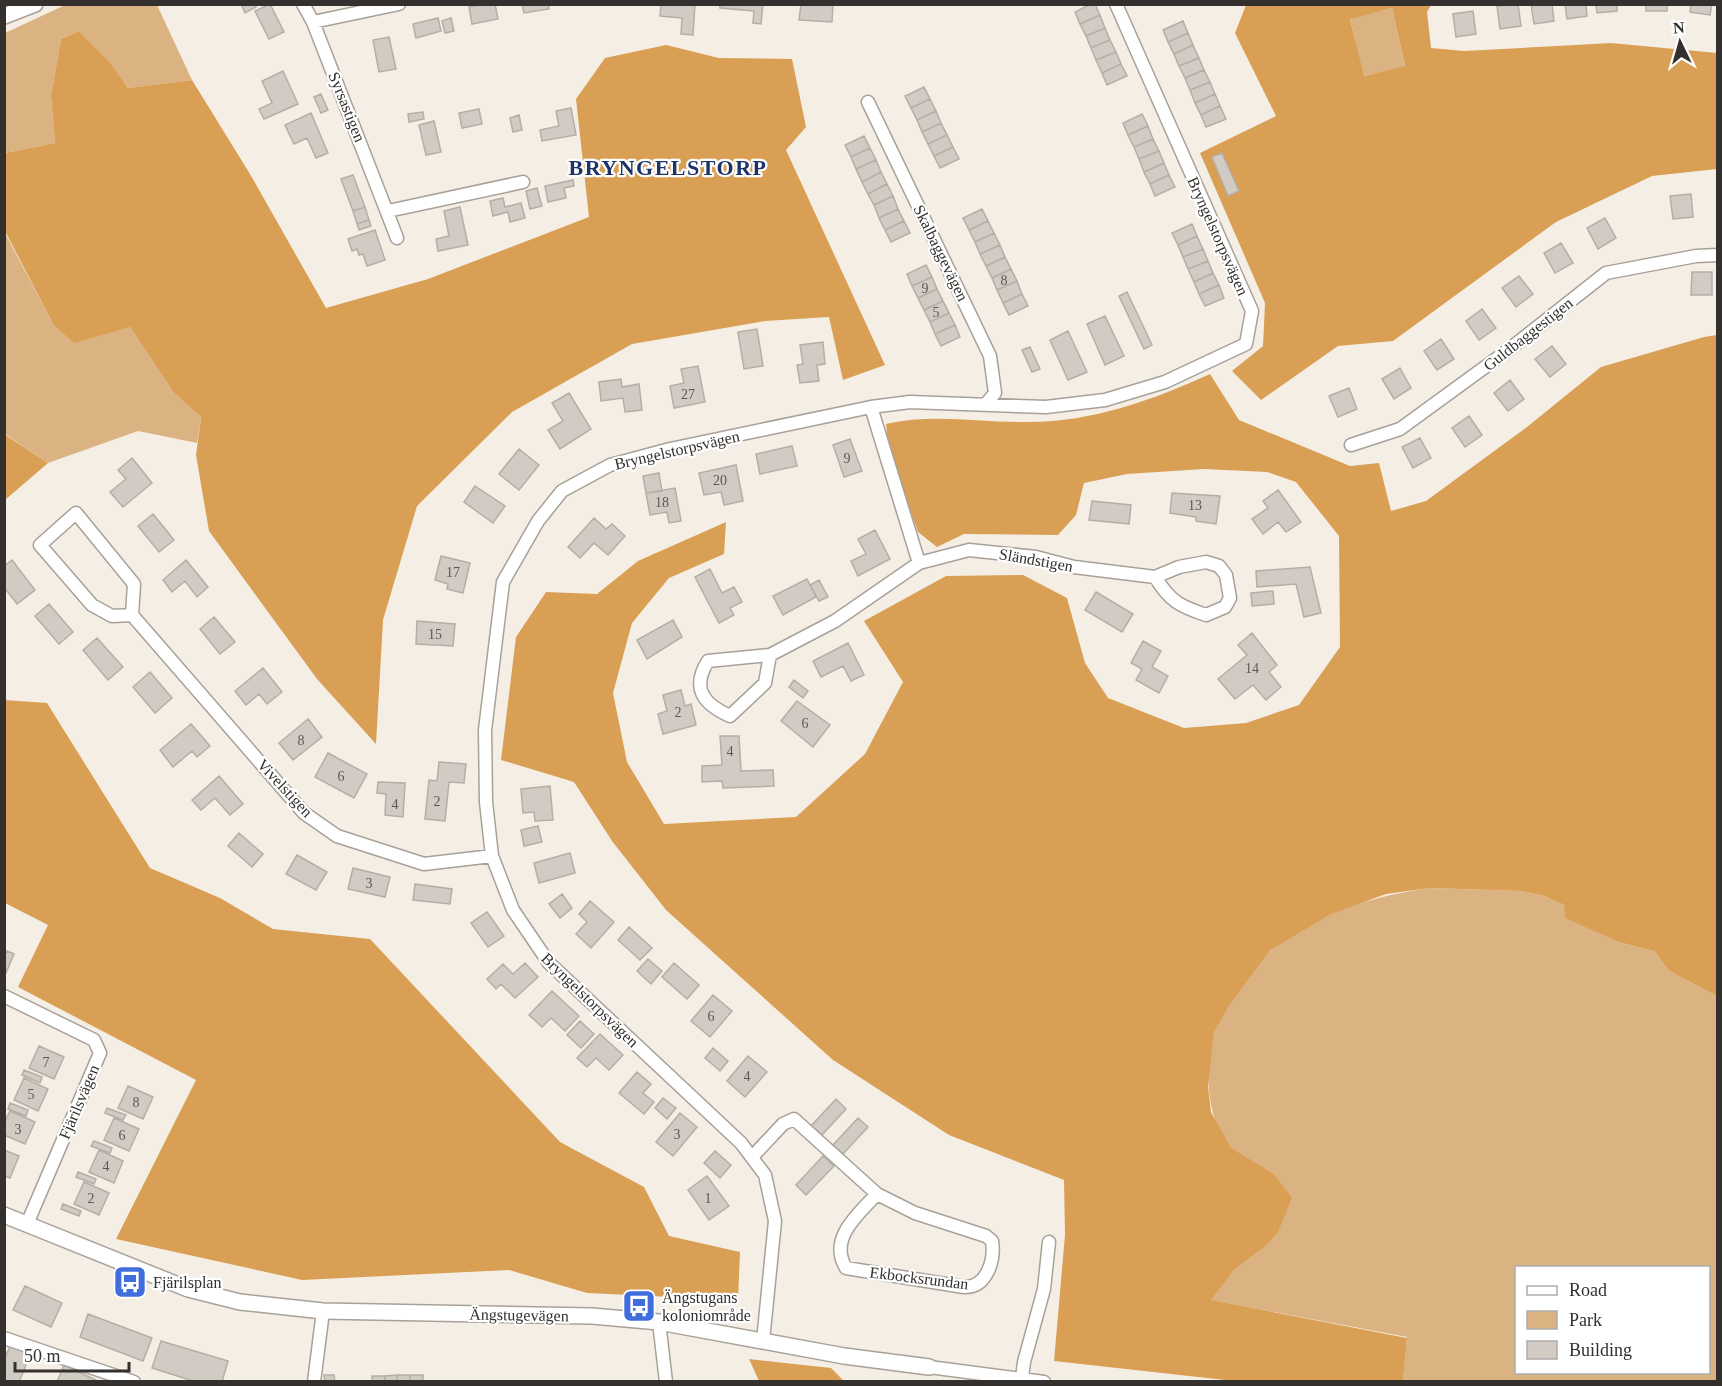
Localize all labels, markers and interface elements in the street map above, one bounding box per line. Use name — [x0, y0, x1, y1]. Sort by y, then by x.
north arrow — [1650, 12, 1710, 72]
text: N — [1672, 19, 1686, 37]
street label: Syrsastigen — [324, 70, 369, 145]
district label: BRYNGELSTORP — [569, 155, 767, 180]
street label: Bryngelstorpsvägen — [1183, 174, 1252, 298]
street label: Skalbaggevägen — [909, 202, 972, 304]
house number: 8 — [1001, 273, 1008, 288]
house number: 9 — [922, 281, 929, 296]
street label: Guldbaggestigen — [1480, 294, 1577, 375]
house number: 5 — [933, 305, 940, 320]
house number: 27 — [681, 387, 695, 402]
street label: Bryngelstorpsvägen — [613, 427, 741, 474]
house number: 9 — [844, 451, 851, 466]
house number: 20 — [713, 473, 727, 488]
house number: 18 — [655, 495, 669, 510]
house number: 13 — [1188, 498, 1202, 513]
street label: Sländstigen — [998, 545, 1074, 576]
house number: 17 — [446, 565, 460, 580]
house number: 15 — [428, 627, 442, 642]
house number: 14 — [1245, 661, 1259, 676]
house number: 2 — [675, 705, 682, 720]
house number: 6 — [802, 716, 809, 731]
house number: 8 — [298, 733, 305, 748]
house number: 4 — [727, 744, 734, 759]
street label: Vivelstigen — [253, 756, 316, 821]
house number: 6 — [338, 769, 345, 784]
house number: 2 — [434, 794, 441, 809]
house number: 4 — [392, 797, 399, 812]
house number: 3 — [366, 876, 373, 891]
street label: Bryngelstorpsvägen — [537, 949, 642, 1051]
house number: 6 — [708, 1009, 715, 1024]
house number: 7 — [43, 1055, 50, 1070]
street label: Fjärilsvägen — [56, 1062, 103, 1142]
house number: 4 — [744, 1069, 751, 1084]
house number: 5 — [28, 1087, 35, 1102]
house number: 8 — [133, 1095, 140, 1110]
house number: 3 — [15, 1122, 22, 1137]
house number: 3 — [674, 1127, 681, 1142]
house number: 6 — [119, 1128, 126, 1143]
house number: 4 — [103, 1159, 110, 1174]
house number: 2 — [88, 1191, 95, 1206]
house number: 1 — [705, 1191, 712, 1206]
street label: Ekbocksrundan — [869, 1263, 969, 1293]
bus stop icon: Fjärilsplan — [112, 1264, 148, 1300]
legend — [1515, 1266, 1710, 1374]
place label: Fjärilsplan — [153, 1274, 221, 1292]
text: Road — [1569, 1280, 1607, 1300]
bus stop icon: Ängstugans koloniområde — [621, 1288, 657, 1324]
place label: Ängstugans koloniområde — [662, 1289, 751, 1324]
street label: Ängstugevägen — [469, 1306, 569, 1325]
text: Park — [1569, 1310, 1602, 1330]
scale bar — [15, 1335, 129, 1373]
text: Building — [1569, 1340, 1632, 1360]
text: 50 m — [24, 1346, 61, 1366]

